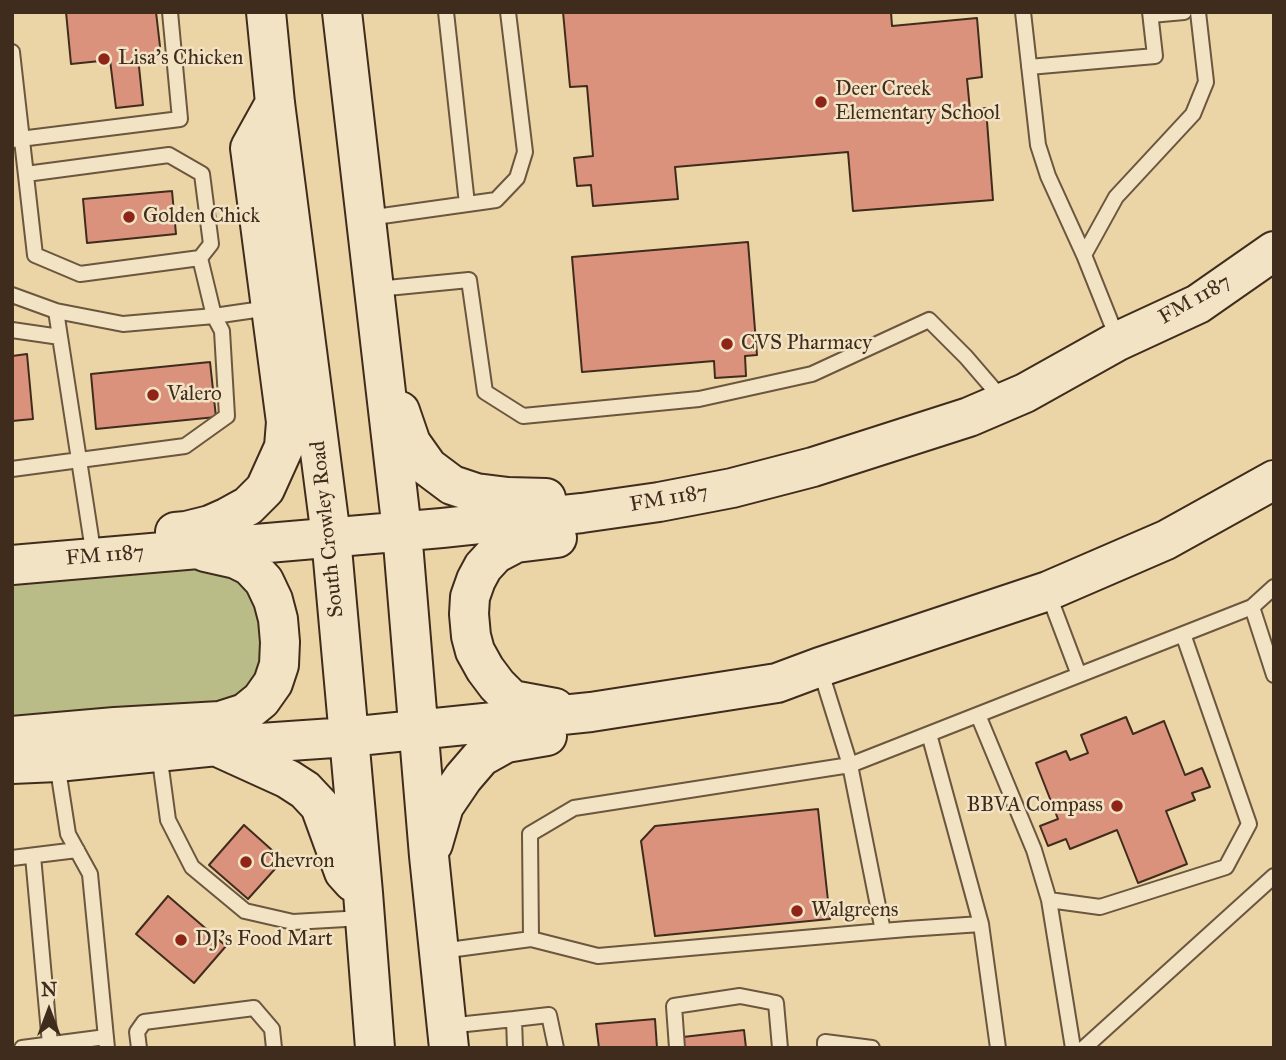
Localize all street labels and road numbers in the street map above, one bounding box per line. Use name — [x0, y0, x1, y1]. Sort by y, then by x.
street label: FM 1187 — [1155, 269, 1235, 331]
street label: South Crowley Road — [306, 439, 350, 619]
street label: FM 1187 — [628, 480, 710, 518]
street label: FM 1187 — [65, 540, 145, 572]

